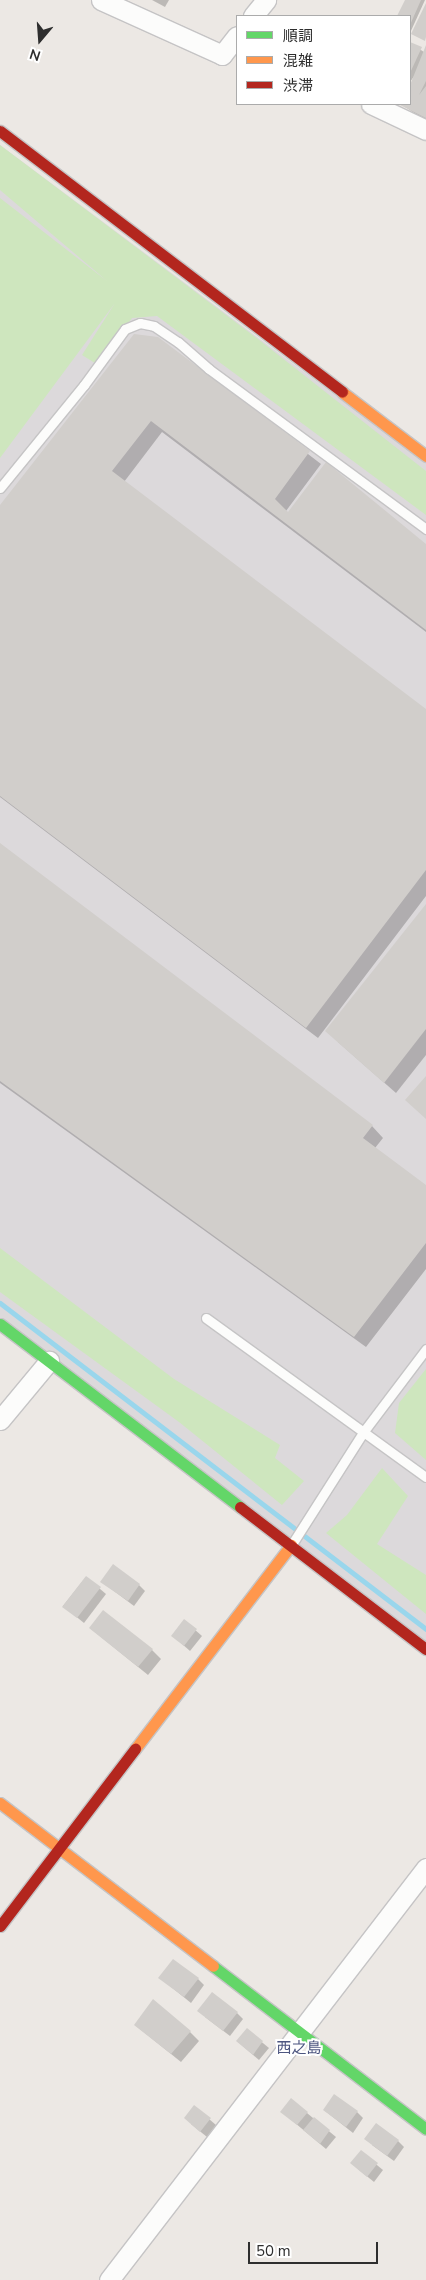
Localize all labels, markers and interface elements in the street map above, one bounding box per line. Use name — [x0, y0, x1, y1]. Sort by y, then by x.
north arrow — [15, 15, 65, 65]
legend — [236, 15, 411, 105]
text: 順調 — [283, 26, 313, 46]
text: N — [27, 44, 43, 65]
text: 混雑 — [283, 51, 313, 71]
text: 渋滞 — [283, 76, 313, 96]
district label: 西之島 — [277, 2040, 321, 2058]
scale bar — [251, 2232, 381, 2264]
text: 50 m — [256, 2241, 291, 2261]

